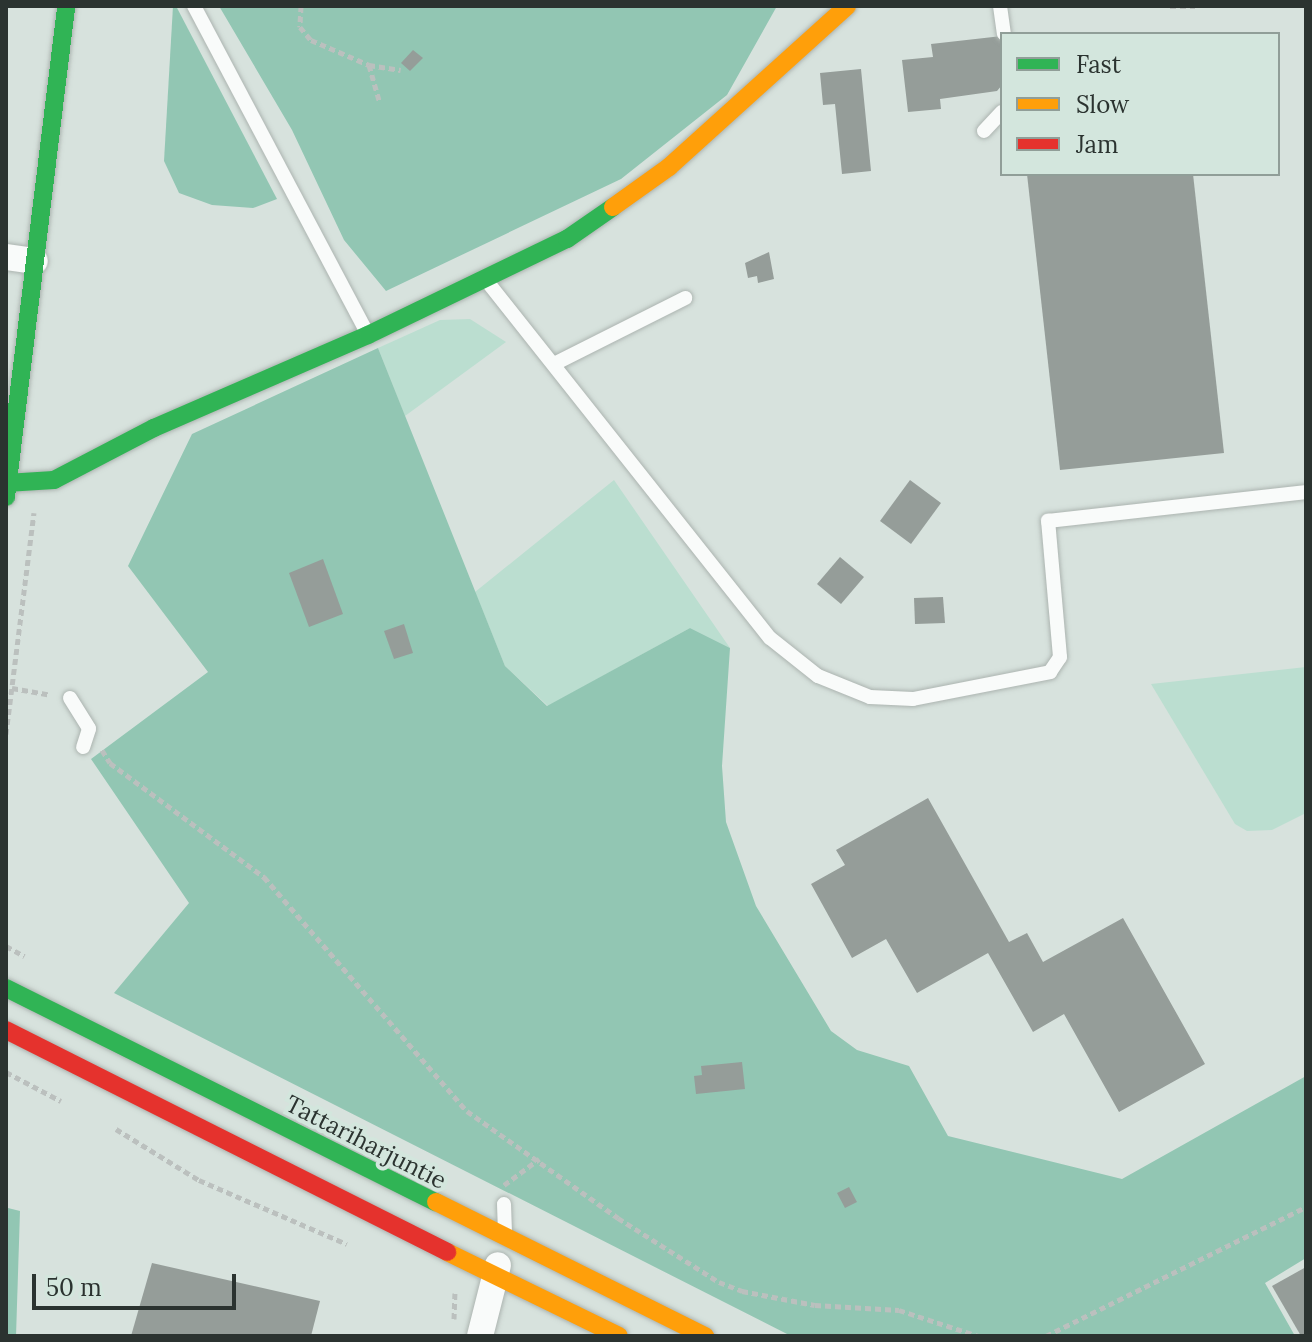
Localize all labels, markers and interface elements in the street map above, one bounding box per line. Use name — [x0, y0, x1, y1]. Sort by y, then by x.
legend — [1000, 32, 1280, 176]
text: Fast — [1076, 49, 1121, 80]
text: Slow — [1076, 89, 1129, 120]
text: Jam — [1076, 129, 1118, 160]
street label: Tattariharjuntie — [281, 1089, 451, 1195]
scale bar — [36, 1258, 240, 1308]
text: 50 m — [46, 1272, 102, 1303]

